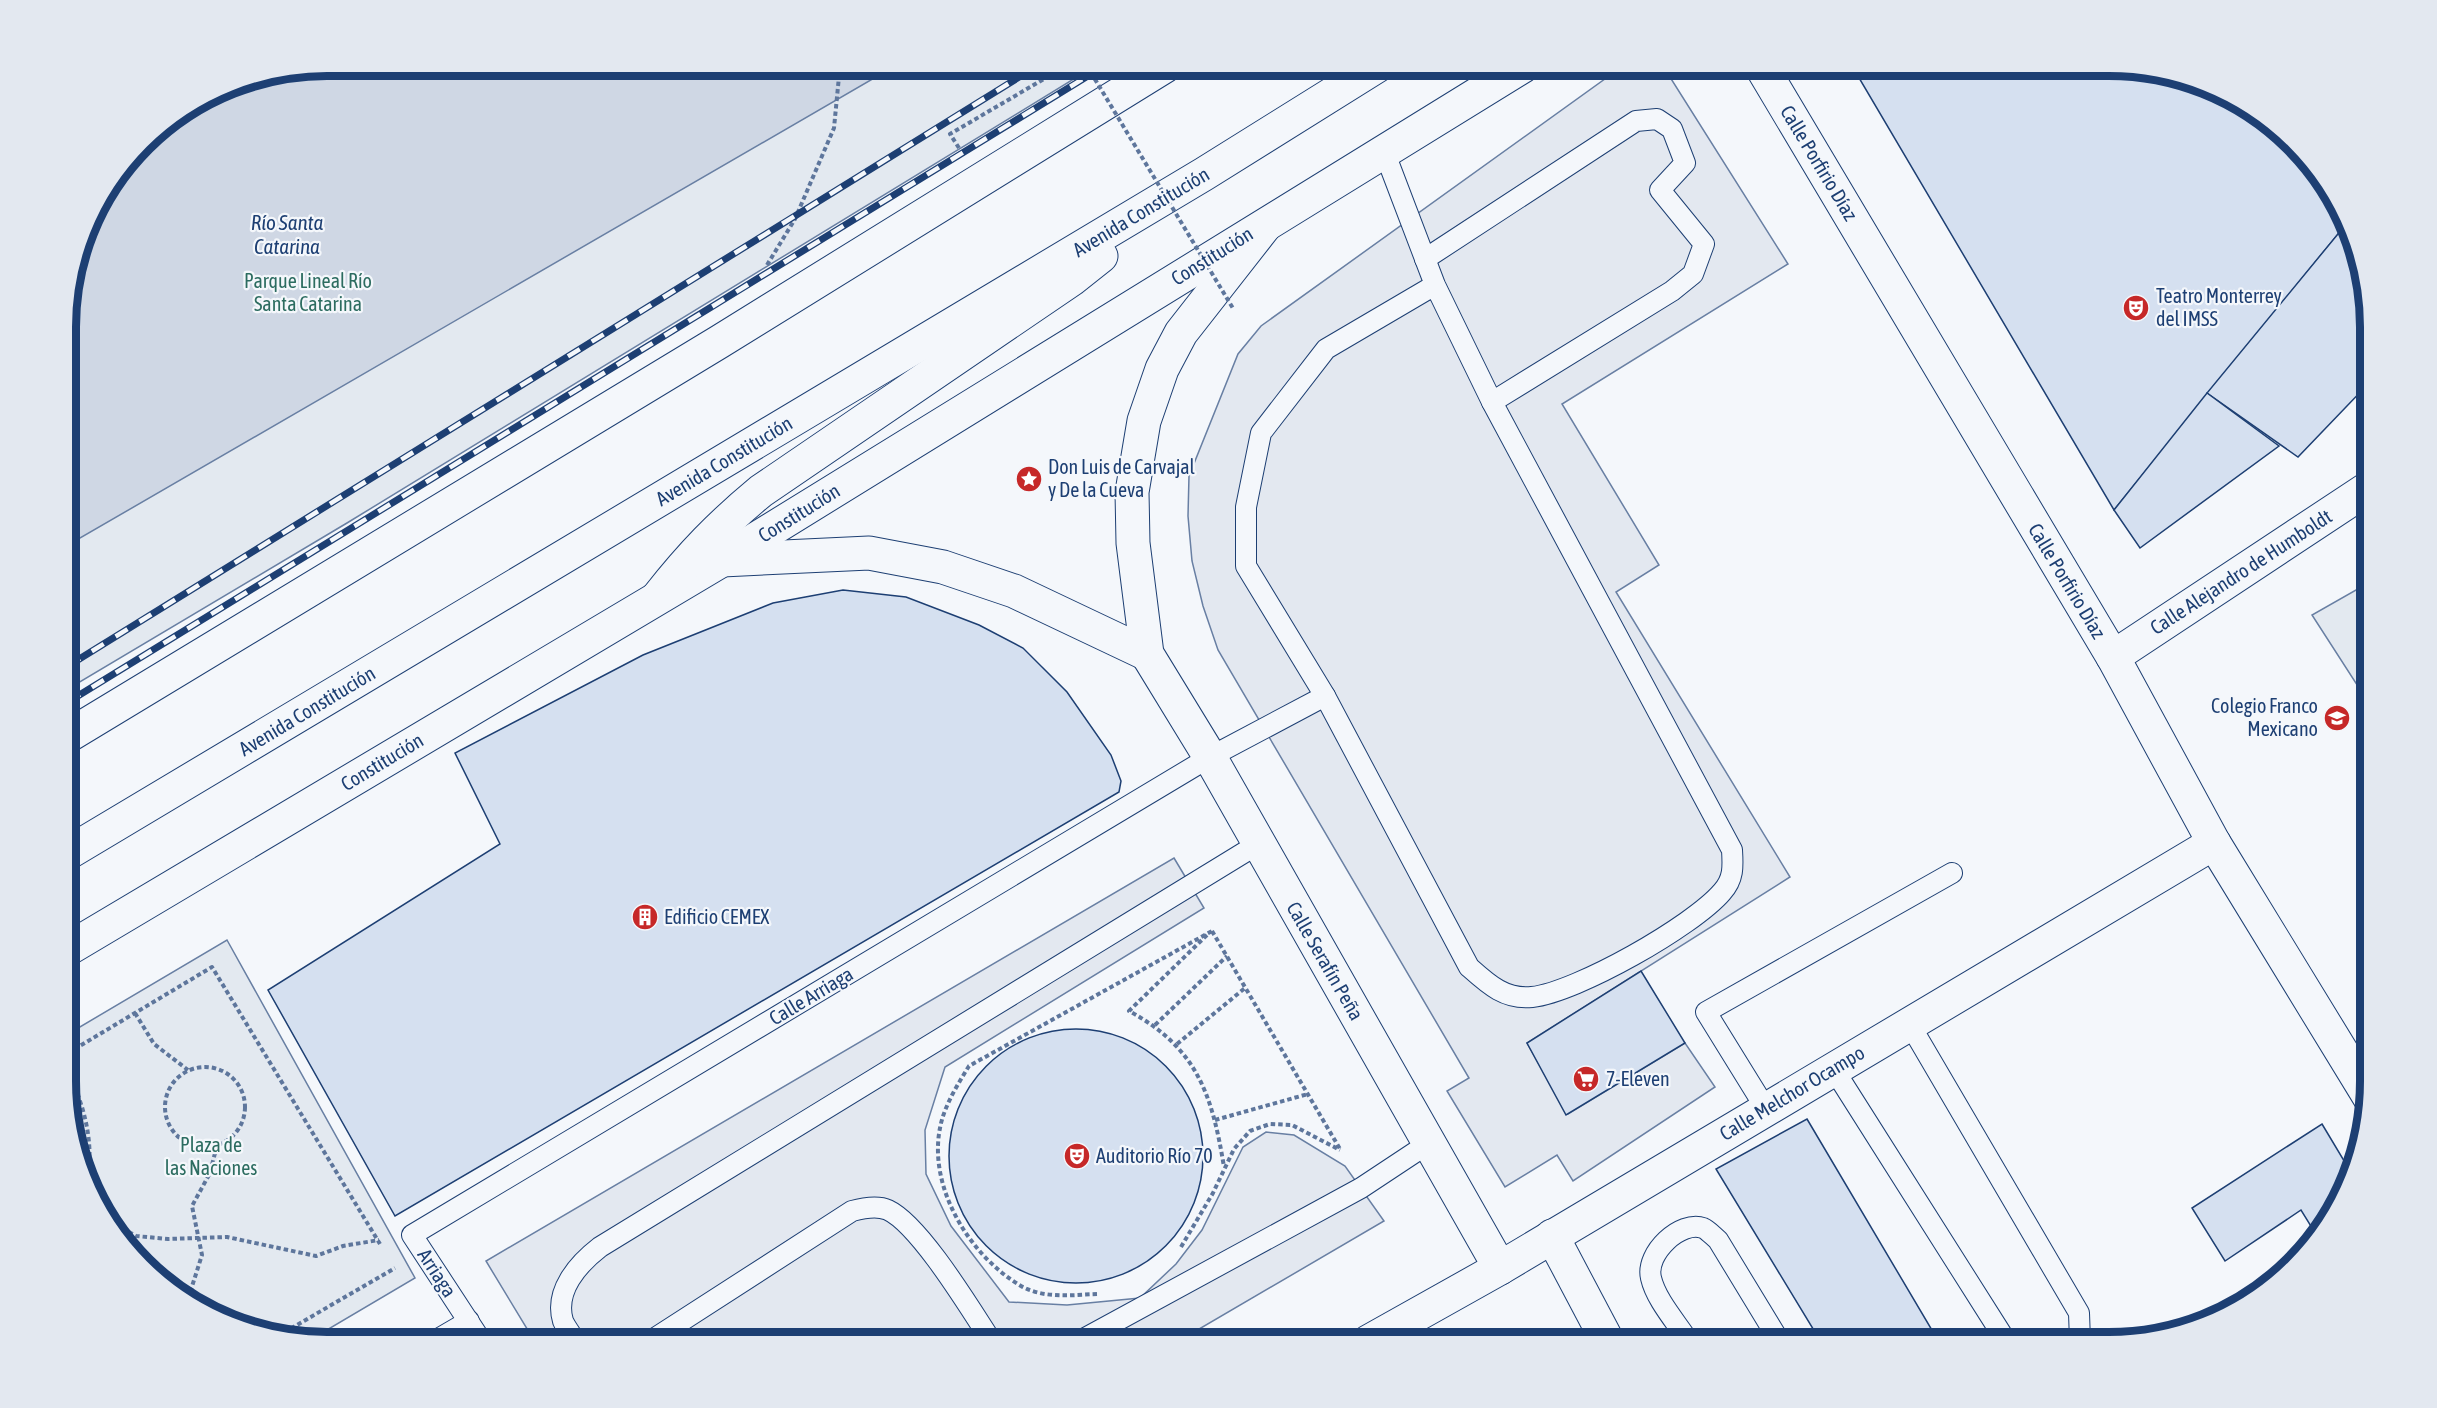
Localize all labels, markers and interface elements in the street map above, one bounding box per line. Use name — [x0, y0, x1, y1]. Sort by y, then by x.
street label: Calle Porfirio Díaz — [1776, 101, 1863, 225]
street label: Avenida Constitución — [1068, 162, 1214, 262]
water label: Río Santa Catarina — [251, 210, 323, 258]
street label: Constitución — [1167, 221, 1257, 291]
park label: Parque Lineal Río Santa Catarina — [244, 269, 372, 315]
place label: Teatro Monterrey del IMSS — [2156, 284, 2282, 330]
theatre icon: Teatro Monterrey del IMSS — [2121, 293, 2151, 323]
street label: Avenida Constitución — [651, 411, 796, 510]
place label: Don Luis de Carvajal y De la Cueva — [1048, 455, 1196, 501]
place icon: Don Luis de Carvajal y De la Cueva — [1014, 464, 1044, 494]
street label: Constitución — [754, 478, 844, 547]
street label: Calle Alejandro de Humboldt — [2146, 504, 2336, 639]
street label: Calle Porfirio Díaz — [2024, 519, 2111, 643]
street label: Avenida Constitución — [234, 661, 380, 761]
place label: Colegio Franco Mexicano — [2211, 694, 2318, 740]
school or university icon: Colegio Franco Mexicano — [2322, 703, 2352, 733]
street label: Constitución — [336, 728, 428, 796]
street label: Calle Serafín Peña — [1282, 897, 1369, 1024]
building icon: Edificio CEMEX — [630, 902, 660, 932]
place label: Edificio CEMEX — [664, 905, 769, 928]
street label: Calle Arriaga — [765, 962, 857, 1030]
street label: Calle Melchor Ocampo — [1715, 1040, 1868, 1145]
supermarket icon: 7-Eleven — [1571, 1064, 1601, 1094]
place label: 7-Eleven — [1606, 1067, 1670, 1090]
park label: Plaza de las Naciones — [165, 1133, 257, 1179]
theatre icon: Auditorio Río 70 — [1062, 1141, 1092, 1171]
place label: Auditorio Río 70 — [1096, 1144, 1213, 1167]
street label: Arriaga — [413, 1244, 461, 1301]

